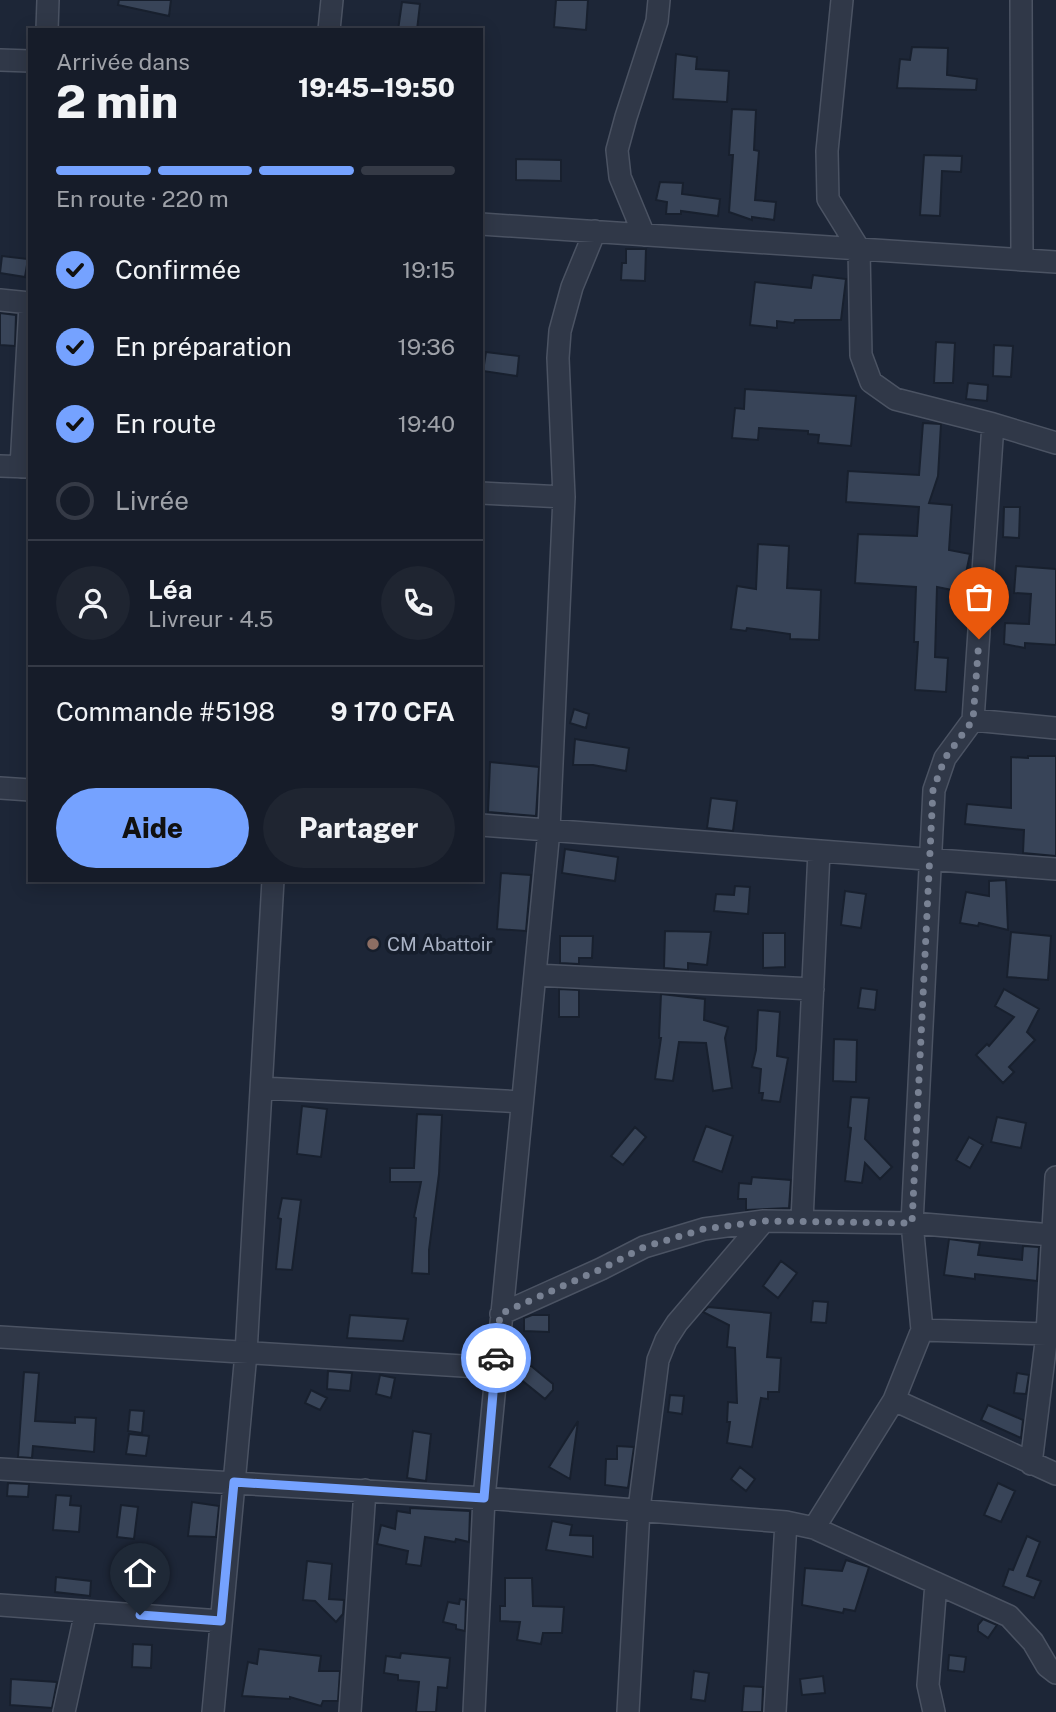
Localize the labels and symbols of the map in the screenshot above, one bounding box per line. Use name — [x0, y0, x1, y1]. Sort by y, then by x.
pin — [949, 567, 1009, 639]
place label: CM Abattoir — [387, 933, 493, 955]
marker: CM Abattoir — [365, 936, 381, 952]
courier — [461, 1323, 531, 1393]
pin — [110, 1543, 170, 1615]

